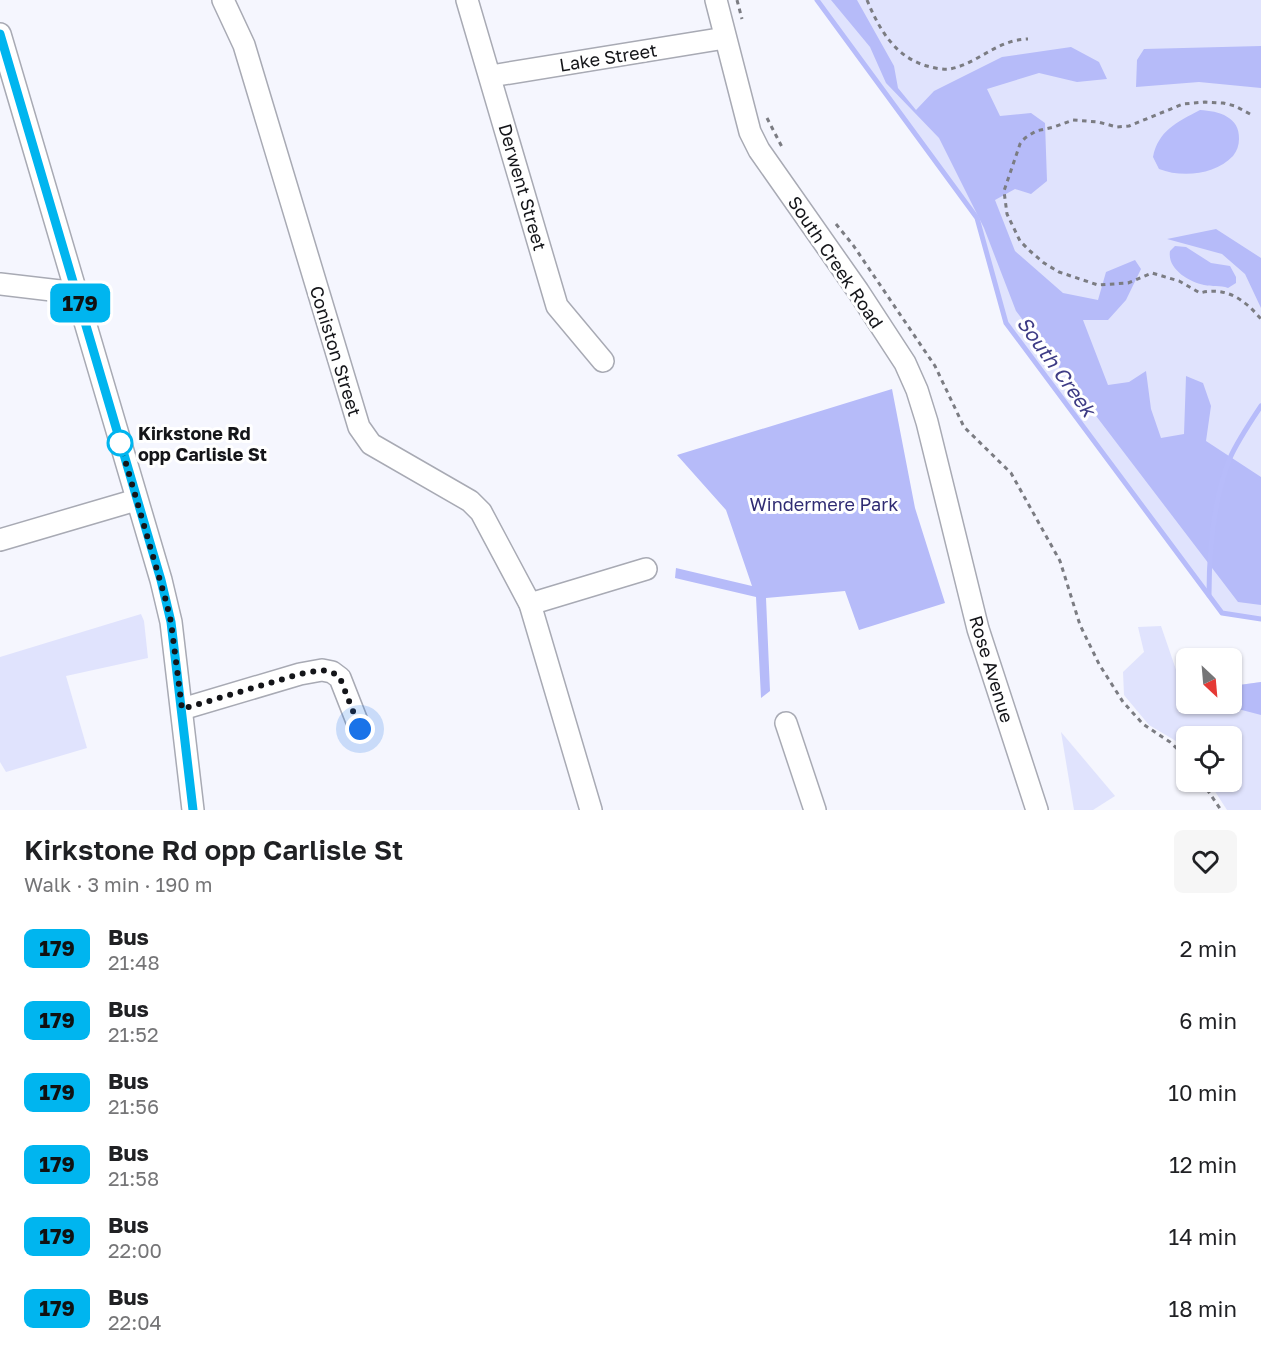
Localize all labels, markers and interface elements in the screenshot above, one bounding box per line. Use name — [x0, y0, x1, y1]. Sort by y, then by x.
street label: Lake Street — [558, 38, 658, 76]
street label: Derwent Street — [494, 121, 552, 253]
street label: South Creek Road — [784, 192, 888, 332]
street label: Coniston Street — [306, 283, 366, 419]
line badge: 179 — [46, 284, 115, 322]
text: 179 — [62, 290, 98, 316]
water label: South Creek — [1013, 311, 1103, 423]
place label: Kirkstone Rd opp Carlisle St — [138, 422, 267, 465]
marker: Kirkstone Rd opp Carlisle St — [107, 430, 133, 456]
park label: Windermere Park — [750, 493, 898, 515]
street label: Rose Avenue — [965, 613, 1019, 725]
north arrow — [1176, 648, 1242, 714]
map controls — [1176, 648, 1242, 792]
your location — [345, 714, 375, 744]
button: locate — [1176, 726, 1242, 792]
button: heart — [1174, 830, 1237, 893]
text: Kirkstone Rd opp Carlisle St — [24, 833, 403, 866]
text: Walk · 3 min · 190 m — [24, 872, 212, 896]
text: Bus — [108, 923, 149, 950]
text: 179 — [39, 935, 75, 961]
text: 2 min — [1180, 935, 1237, 962]
text: 21:48 — [108, 950, 160, 974]
text: Bus — [108, 995, 149, 1022]
text: 179 — [39, 1007, 75, 1033]
text: 6 min — [1179, 1007, 1237, 1034]
text: 21:52 — [108, 1022, 159, 1046]
text: Bus — [108, 1067, 149, 1094]
text: 179 — [39, 1079, 75, 1105]
text: 10 min — [1168, 1079, 1237, 1106]
text: 21:56 — [108, 1094, 159, 1118]
text: Bus — [108, 1139, 149, 1166]
text: 179 — [39, 1151, 75, 1177]
text: 12 min — [1169, 1151, 1237, 1178]
text: 21:58 — [108, 1166, 159, 1190]
text: Bus — [108, 1211, 149, 1238]
text: 179 — [39, 1223, 75, 1249]
text: 14 min — [1169, 1223, 1237, 1250]
text: 22:00 — [108, 1238, 162, 1262]
text: Bus — [108, 1283, 149, 1310]
text: 179 — [39, 1295, 75, 1321]
text: 18 min — [1169, 1295, 1237, 1322]
text: 22:04 — [108, 1310, 162, 1334]

